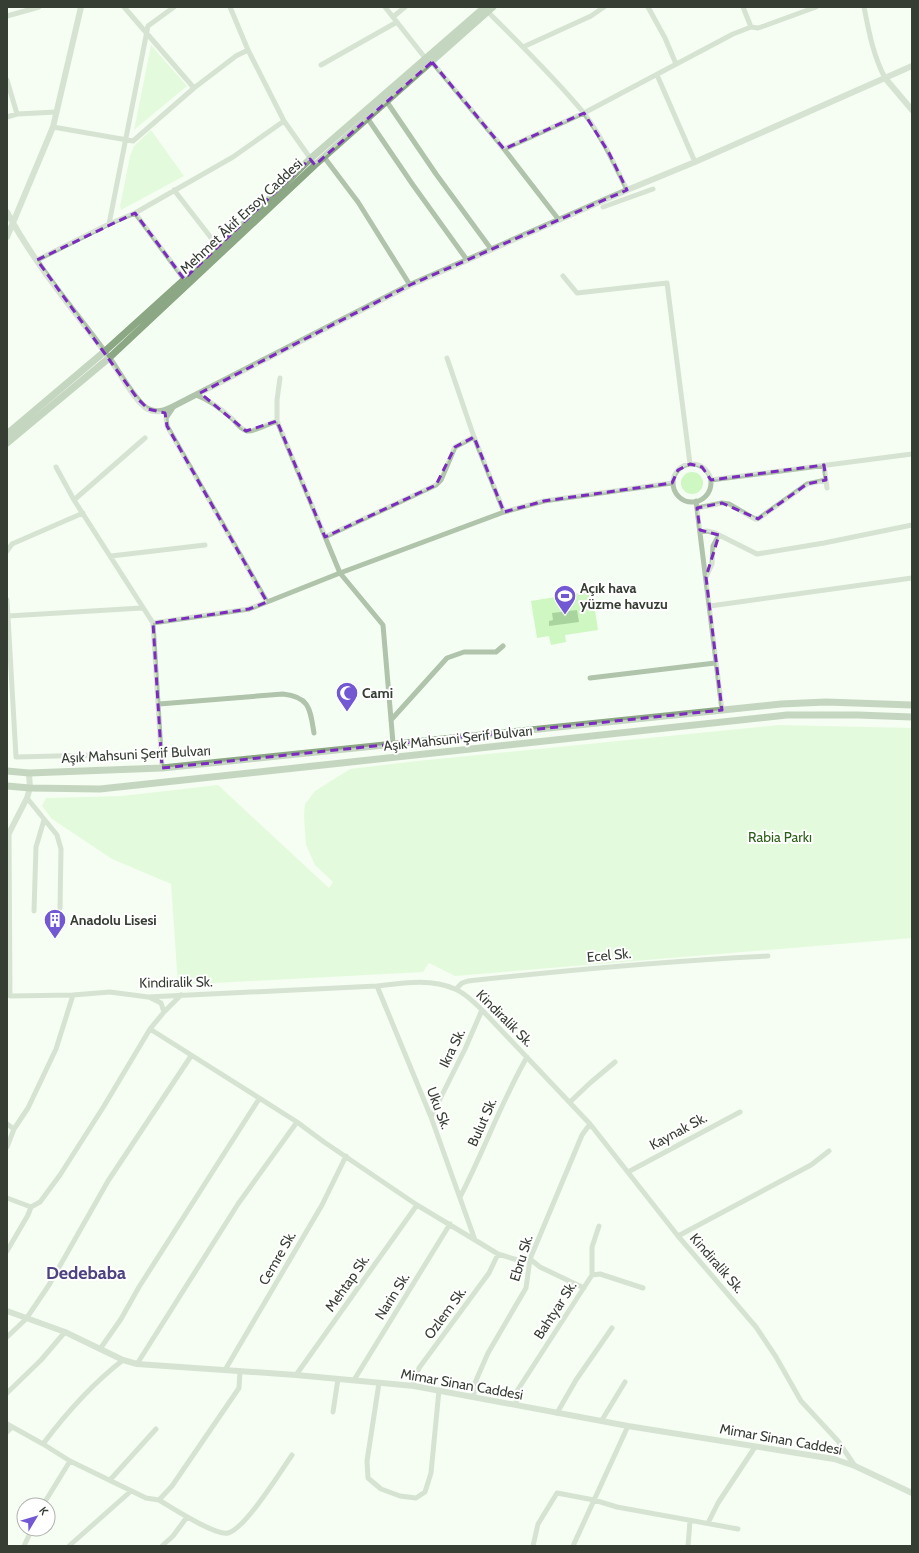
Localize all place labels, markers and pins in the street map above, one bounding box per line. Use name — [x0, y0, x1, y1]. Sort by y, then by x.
place label: Açık hava yüzme havuzu — [580, 579, 668, 613]
sports icon: Açık hava yüzme havuzu — [552, 583, 578, 616]
mosque icon: Cami — [334, 680, 360, 713]
place label: Cami — [362, 684, 393, 702]
building icon: Anadolu Lisesi — [42, 907, 68, 940]
place label: Anadolu Lisesi — [70, 911, 157, 929]

